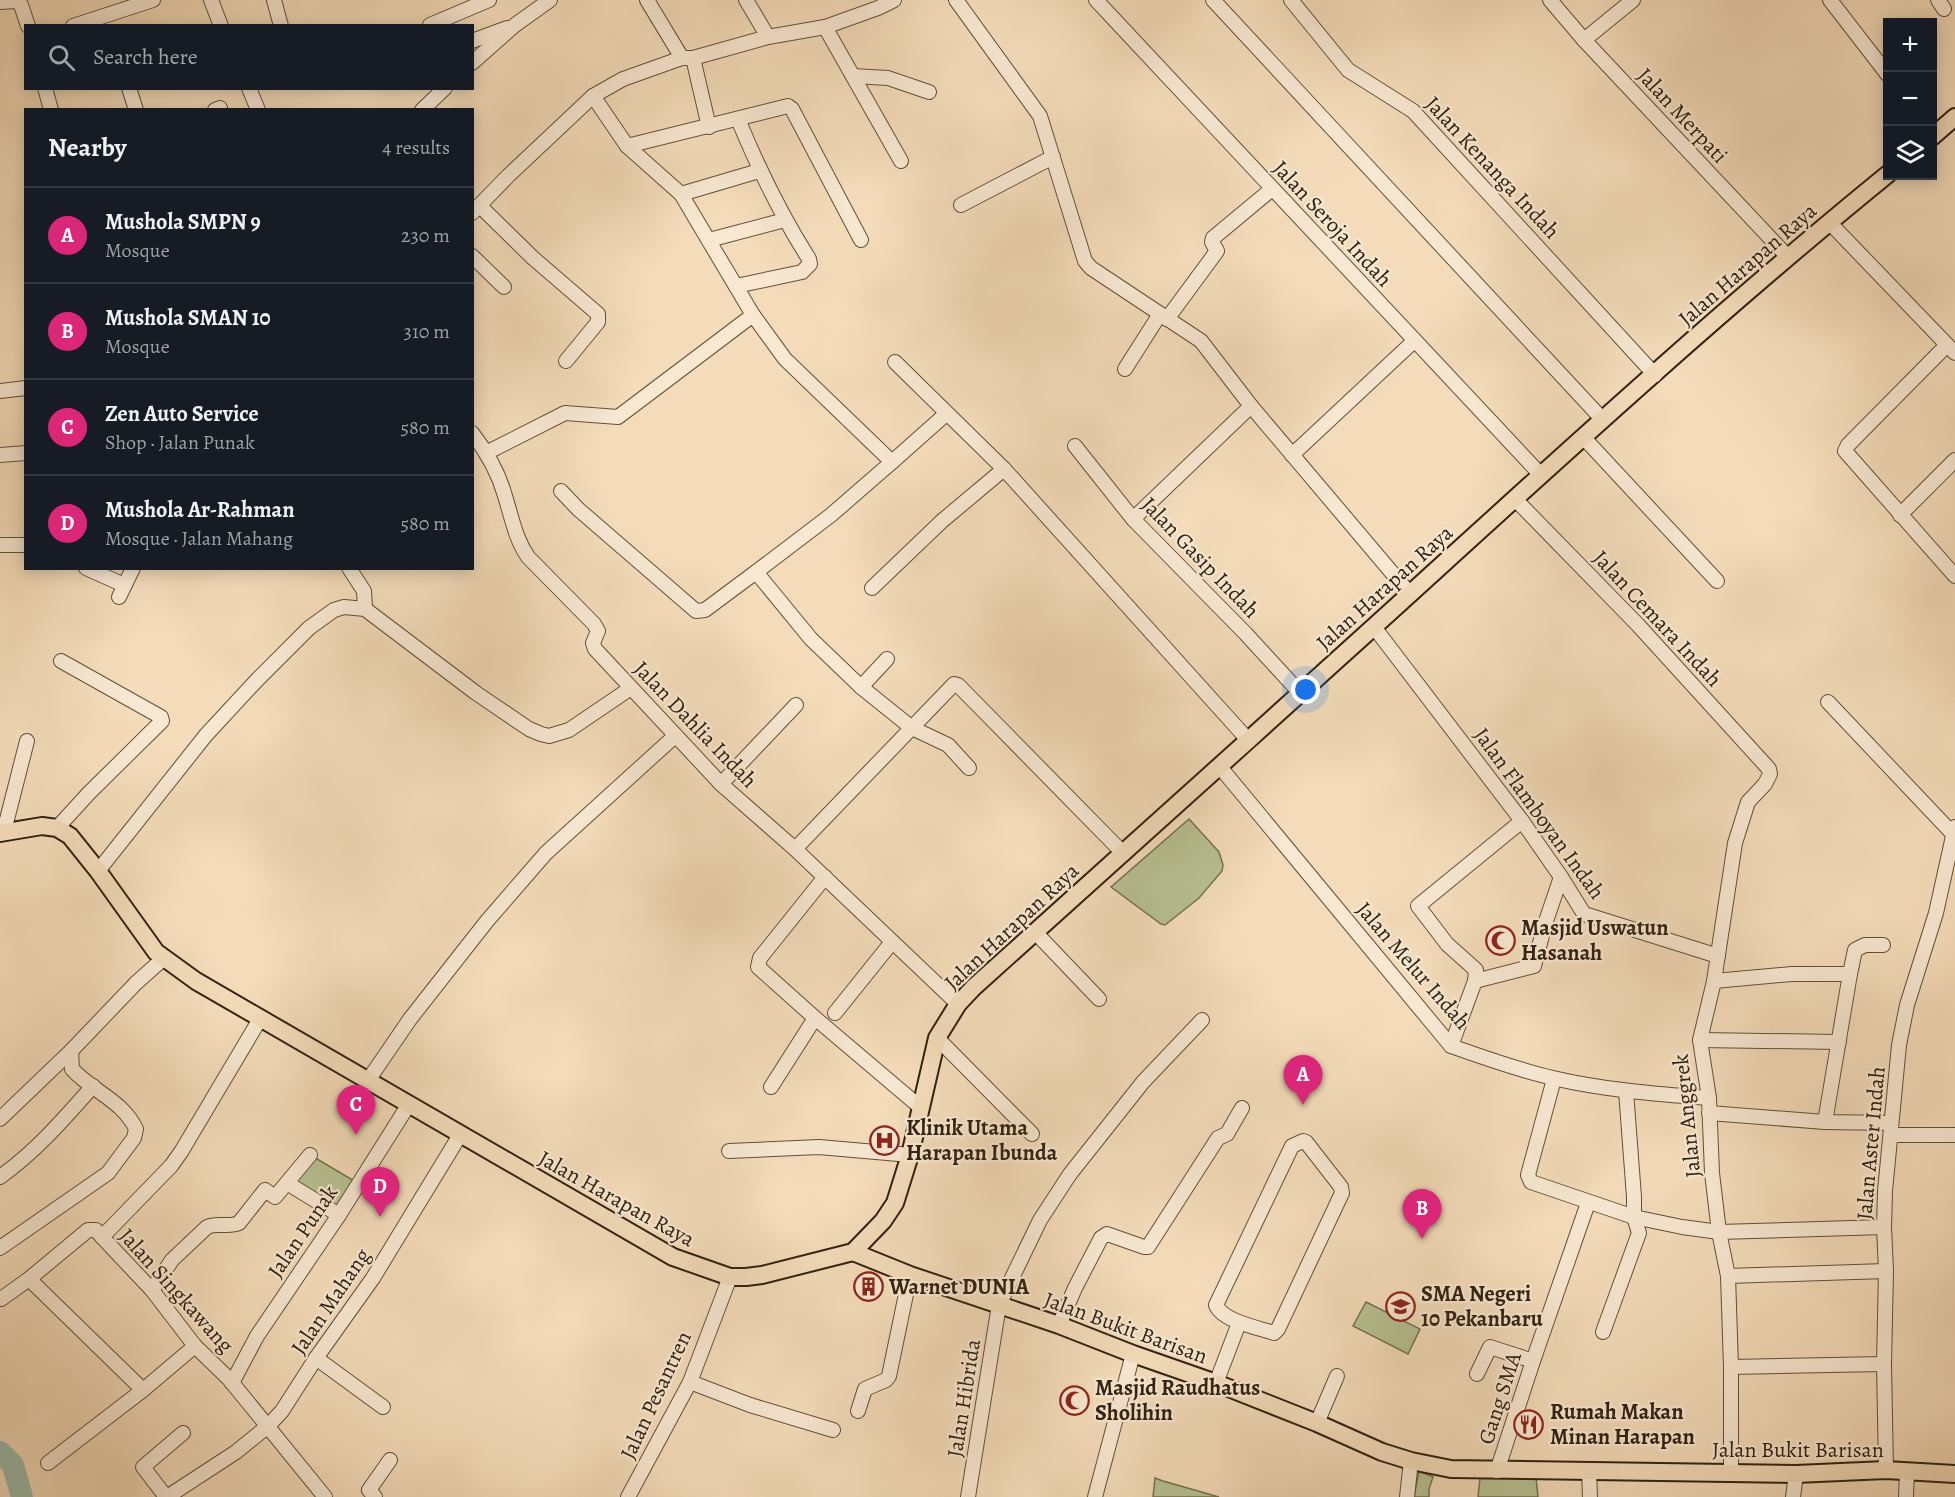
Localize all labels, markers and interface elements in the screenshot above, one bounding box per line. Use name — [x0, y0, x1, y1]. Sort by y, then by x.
map controls — [1883, 18, 1937, 180]
button: + — [1883, 18, 1937, 72]
search box — [24, 24, 474, 90]
icon: search — [45, 41, 78, 74]
text: Search here — [93, 42, 198, 72]
street label: Jalan Merpati — [1630, 61, 1734, 170]
button: − — [1883, 72, 1937, 126]
street label: Jalan Kenanga Indah — [1418, 90, 1567, 246]
button: layers — [1883, 126, 1937, 180]
text: Nearby — [48, 130, 127, 165]
text: 4 results — [382, 134, 450, 161]
street label: Jalan Seroja Indah — [1266, 154, 1399, 294]
street label: Jalan Harapan Raya — [1672, 196, 1824, 333]
text: Mushola SMPN 9 — [105, 207, 261, 237]
text: A — [61, 222, 74, 249]
text: 230 m — [401, 222, 450, 249]
text: Mosque — [105, 237, 170, 264]
text: Mushola SMAN 10 — [105, 303, 271, 333]
text: B — [61, 318, 74, 345]
text: 310 m — [404, 318, 450, 345]
text: Mosque — [105, 333, 170, 360]
text: Zen Auto Service — [105, 399, 259, 429]
text: C — [61, 414, 74, 441]
text: 580 m — [400, 414, 450, 441]
text: Shop · Jalan Punak — [105, 429, 255, 456]
street label: Jalan Gasip Indah — [1135, 490, 1266, 625]
text: Mushola Ar-Rahman — [105, 495, 295, 525]
text: D — [61, 510, 74, 537]
text: 580 m — [400, 510, 450, 537]
street label: Jalan Harapan Raya — [1310, 518, 1460, 657]
text: Mosque · Jalan Mahang — [105, 525, 293, 552]
street label: Jalan Cemara Indah — [1586, 544, 1729, 694]
street label: Jalan Dahlia Indah — [627, 655, 764, 795]
your location — [1291, 675, 1320, 704]
street label: Jalan Flamboyan Indah — [1467, 722, 1612, 906]
street label: Jalan Harapan Raya — [938, 856, 1086, 997]
street label: Jalan Melur Indah — [1349, 895, 1477, 1036]
place label: Masjid Uswatun Hasanah — [1521, 913, 1669, 968]
mosque icon: Masjid Uswatun Hasanah — [1484, 924, 1516, 956]
street label: Jalan Anggrek — [1666, 1052, 1708, 1179]
pin: A — [1284, 1056, 1322, 1105]
street label: Jalan Aster Indah — [1849, 1065, 1893, 1221]
pin: C — [336, 1086, 376, 1135]
place label: Klinik Utama Harapan Ibunda — [906, 1113, 1058, 1168]
hospital icon: Klinik Utama Harapan Ibunda — [869, 1124, 901, 1156]
street label: Jalan Harapan Raya — [533, 1143, 701, 1255]
pin: D — [360, 1168, 400, 1217]
street label: Jalan Punak — [261, 1179, 345, 1284]
pin: B — [1402, 1190, 1442, 1239]
street label: Jalan Singkawang — [112, 1222, 240, 1360]
street label: Jalan Mahang — [284, 1242, 378, 1361]
building icon: Warnet DUNIA — [852, 1270, 884, 1302]
place label: Warnet DUNIA — [888, 1272, 1029, 1302]
place label: SMA Negeri 10 Pekanbaru — [1421, 1279, 1544, 1334]
street label: Jalan Bukit Barisan — [1040, 1284, 1211, 1371]
school or university icon: SMA Negeri 10 Pekanbaru — [1384, 1290, 1416, 1322]
street label: Jalan Pesantren — [613, 1326, 699, 1464]
street label: Jalan Hibrida — [940, 1336, 988, 1459]
street label: Gang SMA — [1471, 1347, 1529, 1448]
place label: Masjid Raudhatus Sholihin — [1095, 1373, 1260, 1428]
mosque icon: Masjid Raudhatus Sholihin — [1058, 1384, 1090, 1416]
place label: Rumah Makan Minan Harapan — [1550, 1397, 1695, 1452]
restaurant icon: Rumah Makan Minan Harapan — [1513, 1408, 1545, 1440]
street label: Jalan Bukit Barisan — [1712, 1435, 1884, 1465]

